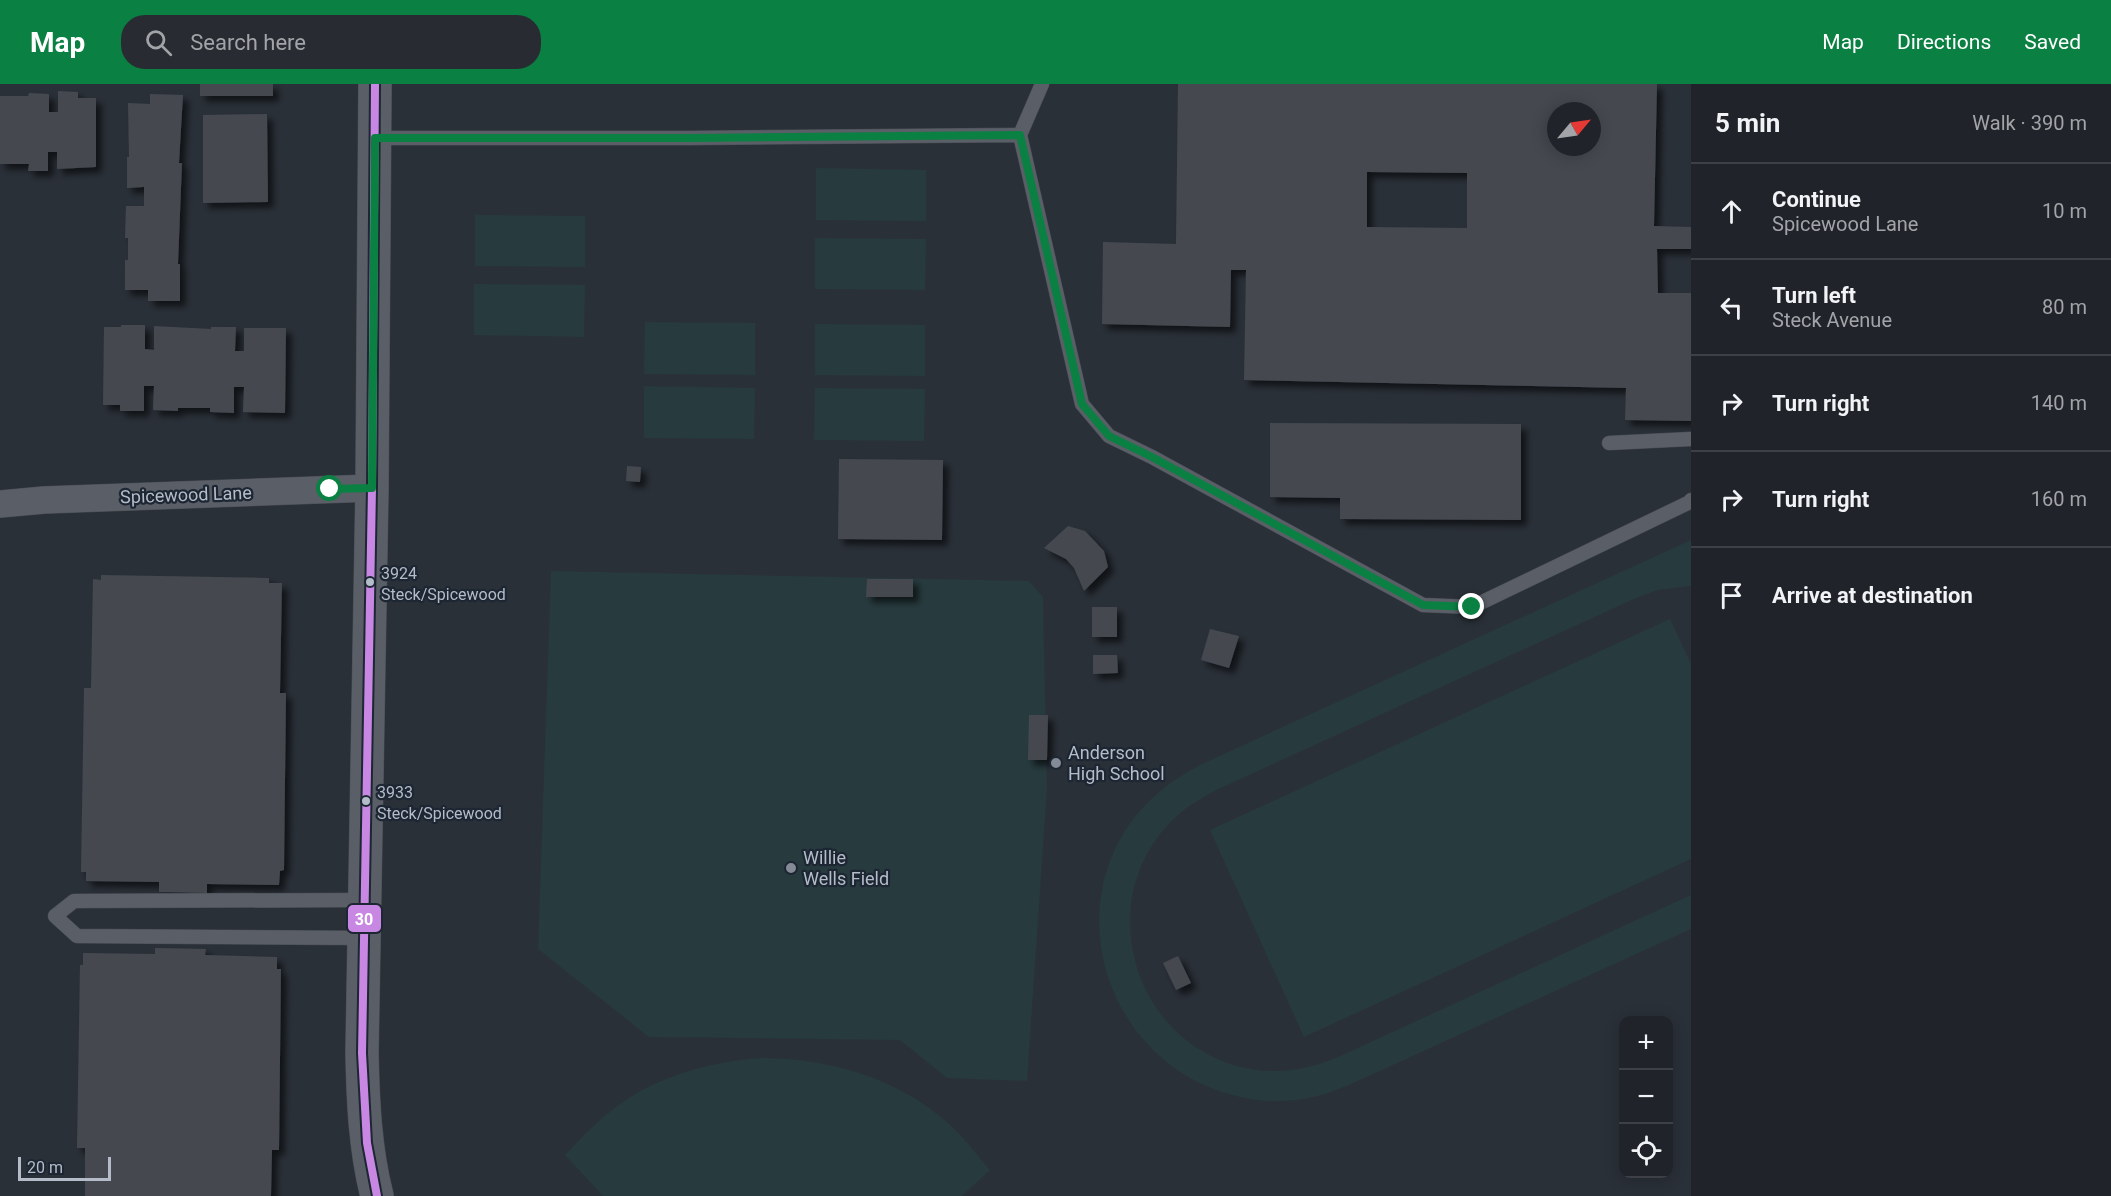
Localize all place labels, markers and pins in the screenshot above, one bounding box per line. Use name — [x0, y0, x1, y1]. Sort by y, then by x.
place label: 3924 Steck/Spicewood — [381, 564, 506, 604]
marker: 3924 Steck/Spicewood — [364, 576, 376, 588]
place label: Anderson High School — [1068, 742, 1165, 784]
marker: Anderson High School — [1049, 756, 1063, 770]
place label: 3933 Steck/Spicewood — [377, 783, 502, 823]
marker: 3933 Steck/Spicewood — [360, 795, 372, 807]
place label: Willie Wells Field — [803, 847, 889, 889]
marker: Willie Wells Field — [784, 861, 798, 875]

